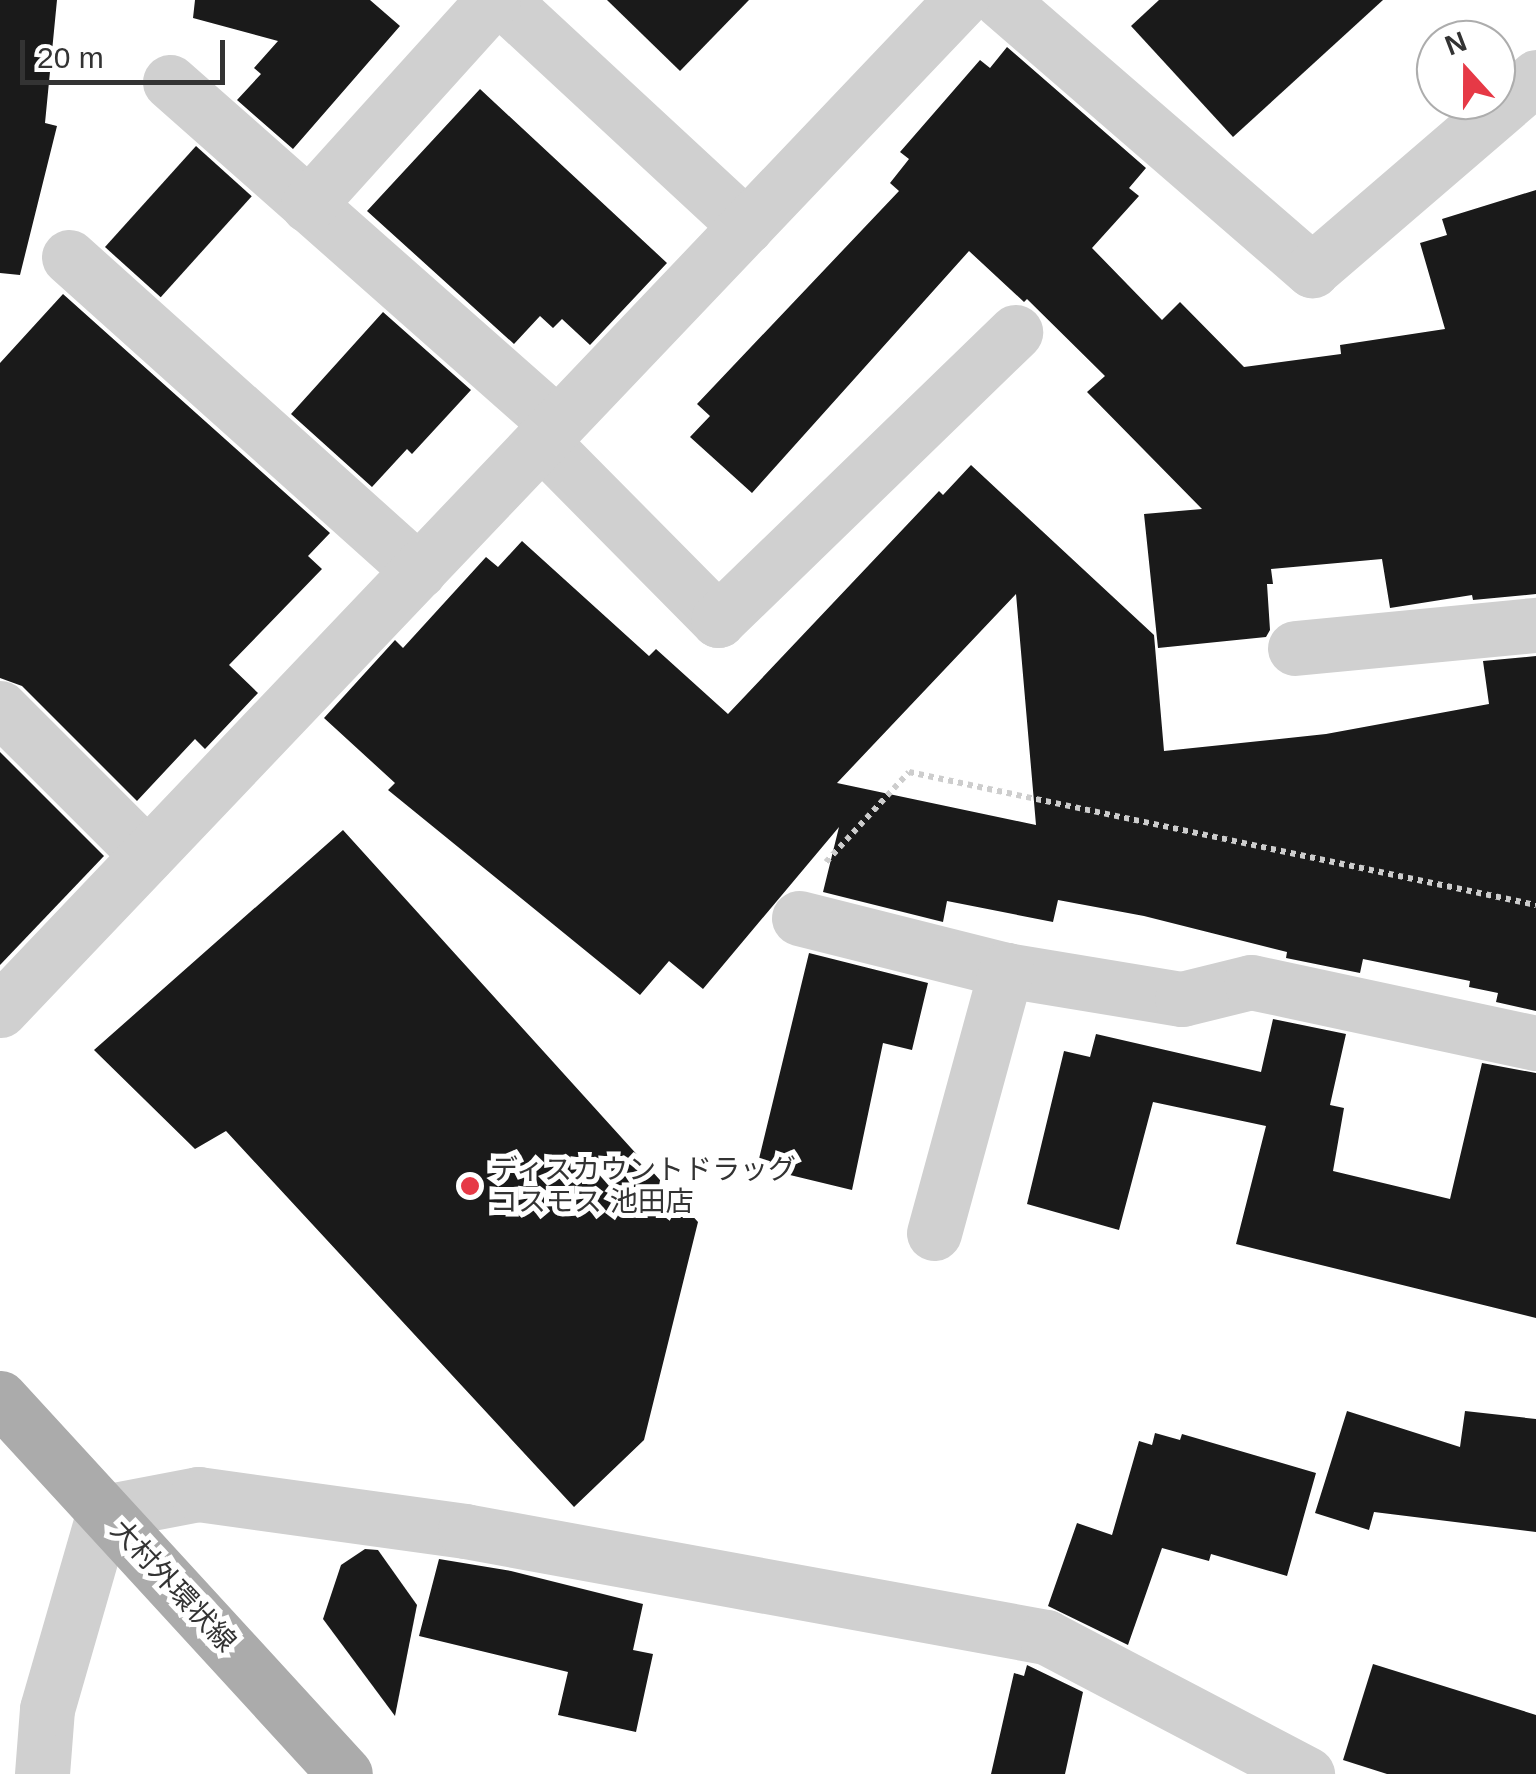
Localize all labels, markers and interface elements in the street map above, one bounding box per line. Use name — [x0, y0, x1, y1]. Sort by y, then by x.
scale bar — [25, 20, 230, 82]
north arrow — [1416, 20, 1516, 120]
text: N — [1441, 25, 1471, 61]
text: 20 m — [37, 41, 104, 74]
place label: ディスカウントドラッグ コスモス 池田店 — [490, 1153, 798, 1219]
marker: ディスカウントドラッグ コスモス 池田店 — [459, 1175, 481, 1197]
street label: 大村外環状線 — [103, 1513, 243, 1659]

